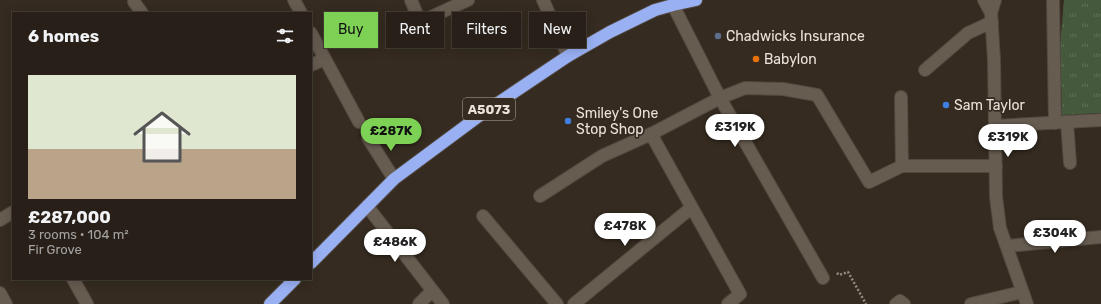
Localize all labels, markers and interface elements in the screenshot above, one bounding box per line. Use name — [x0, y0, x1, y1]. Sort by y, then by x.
chip: Buy — [324, 12, 378, 48]
chip: Rent — [386, 12, 444, 48]
chip: Filters — [452, 12, 521, 48]
chip: New — [529, 12, 586, 48]
icon: filters — [274, 25, 296, 47]
text: 6 homes — [28, 26, 99, 46]
place label: Chadwicks Insurance — [726, 28, 865, 45]
marker: Chadwicks Insurance — [713, 31, 723, 41]
place label: Babylon — [764, 51, 817, 68]
marker: Babylon — [751, 54, 761, 64]
place label: Sam Taylor — [954, 97, 1026, 114]
road number: A5073 — [463, 98, 515, 120]
marker: Sam Taylor — [941, 100, 951, 110]
icon: home — [126, 101, 198, 173]
place label: Smiley's One Stop Shop — [576, 105, 659, 138]
pin: £319K — [707, 114, 763, 148]
marker: Smiley's One Stop Shop — [563, 116, 573, 126]
pin: £287K — [363, 118, 419, 152]
text: £319K — [714, 119, 756, 134]
text: £287K — [370, 123, 412, 138]
pin: £319K — [980, 124, 1036, 158]
text: £319K — [987, 129, 1029, 144]
text: £287,000 — [28, 207, 111, 227]
pin: £478K — [597, 213, 653, 247]
text: £478K — [604, 218, 646, 233]
pin: £304K — [1027, 220, 1083, 254]
text: £304K — [1033, 225, 1077, 240]
text: 3 rooms · 104 m² — [28, 227, 129, 242]
pin: £486K — [367, 229, 423, 263]
text: £486K — [373, 234, 417, 249]
text: Fir Grove — [28, 242, 82, 257]

